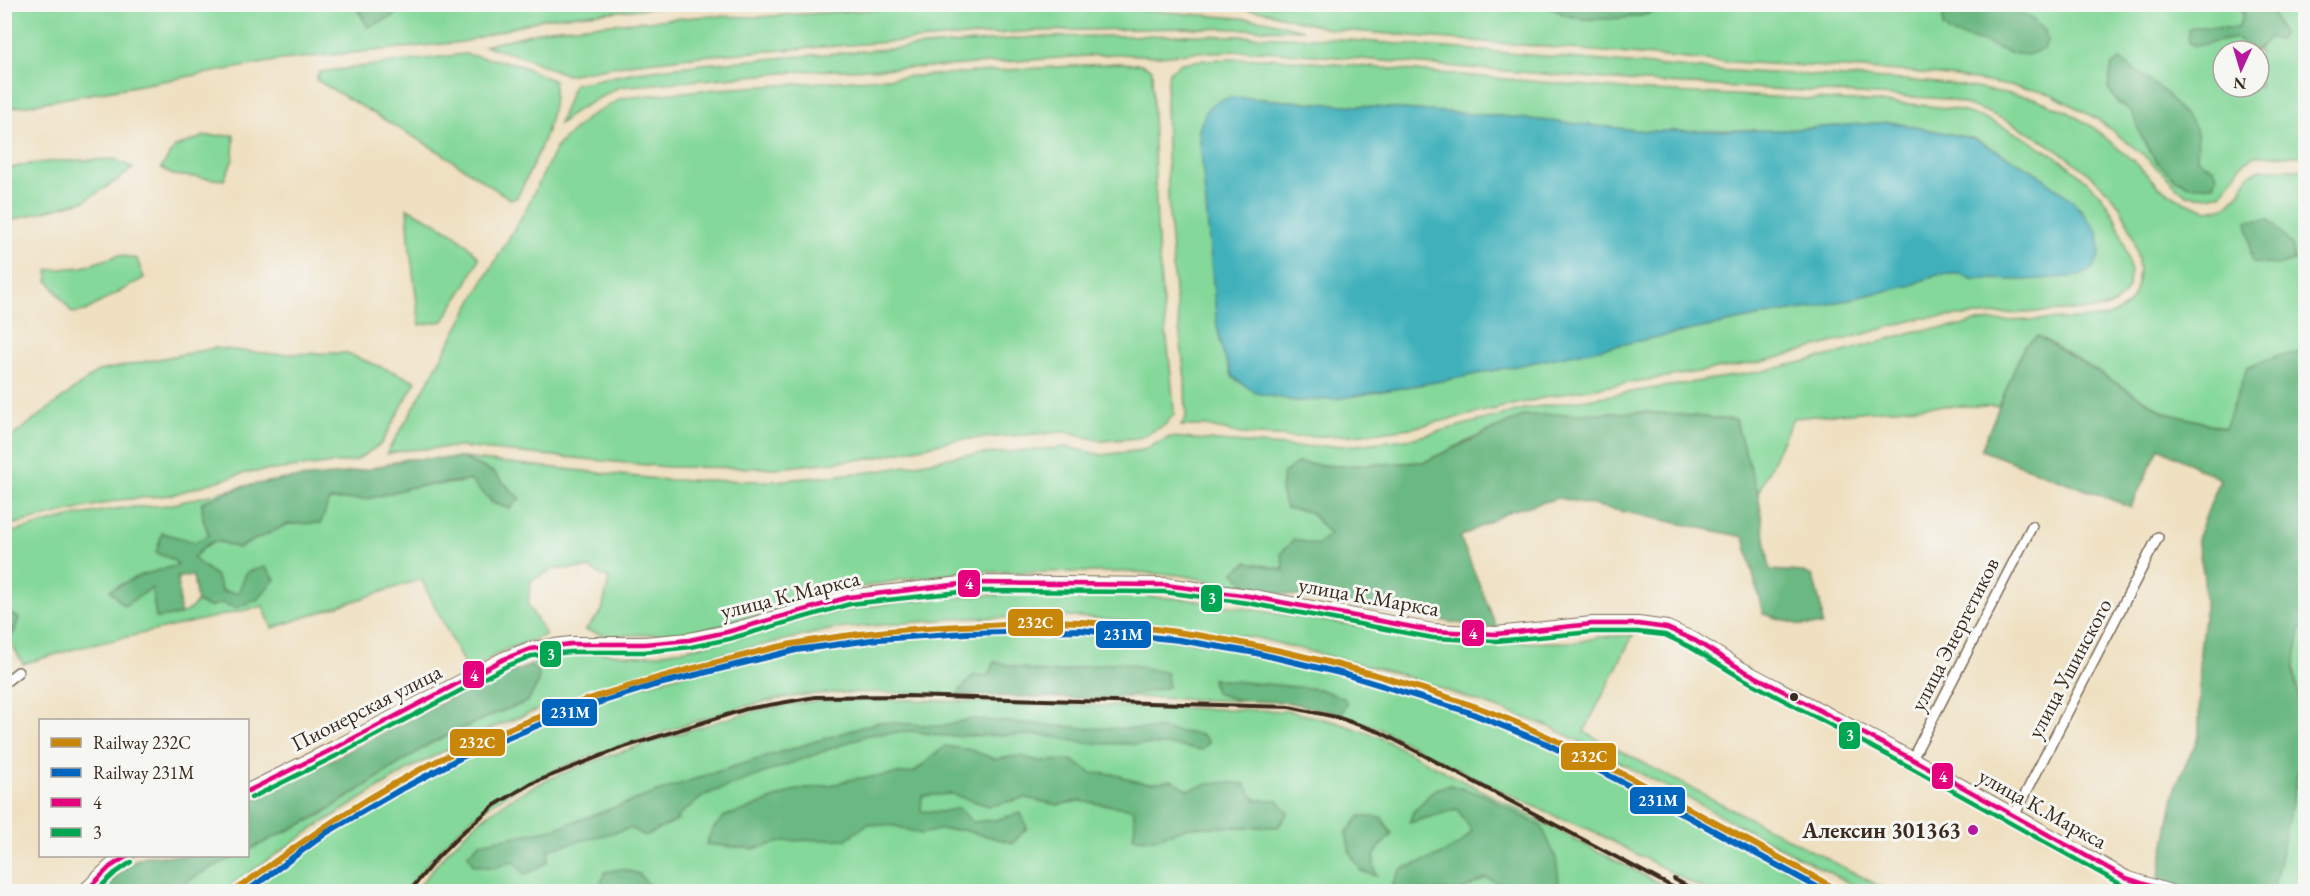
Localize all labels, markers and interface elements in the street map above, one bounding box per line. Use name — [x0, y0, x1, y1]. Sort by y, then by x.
north arrow — [2211, 39, 2271, 99]
text: N — [2233, 73, 2247, 94]
street label: улица Энергетиков — [1903, 552, 2006, 716]
street label: улица К.Маркса — [718, 563, 863, 626]
line badge: 4 — [957, 569, 981, 598]
street label: улица К.Маркса — [1296, 570, 1442, 623]
text: 4 — [965, 573, 974, 594]
line badge: 3 — [1200, 584, 1223, 613]
text: 3 — [1208, 588, 1216, 609]
street label: улица Ушинского — [2020, 593, 2119, 743]
line badge: 232C — [1007, 608, 1064, 637]
text: 232C — [1017, 612, 1053, 633]
line badge: 4 — [1461, 619, 1485, 647]
line badge: 231М — [1095, 620, 1152, 649]
text: 4 — [1469, 623, 1478, 644]
text: 231М — [1103, 624, 1143, 645]
line badge: 3 — [539, 640, 562, 668]
text: 3 — [547, 644, 555, 665]
street label: Пионерская улица — [286, 657, 447, 758]
line badge: 4 — [462, 660, 485, 689]
text: 4 — [470, 665, 479, 686]
unlabelled marker — [1788, 691, 1800, 703]
line badge: 231М — [541, 698, 598, 727]
text: 231М — [550, 702, 590, 723]
legend — [39, 719, 249, 857]
line badge: 3 — [1838, 721, 1861, 750]
text: 3 — [1846, 725, 1854, 746]
line badge: 232C — [449, 728, 506, 757]
text: Railway 232C — [93, 731, 191, 754]
text: 232C — [459, 732, 495, 753]
line badge: 232C — [1560, 742, 1617, 771]
text: 232C — [1571, 746, 1607, 767]
text: Railway 231М — [93, 761, 194, 784]
street label: улица К.Маркса — [1973, 761, 2112, 856]
line badge: 4 — [1931, 762, 1954, 790]
text: 4 — [1939, 766, 1948, 787]
line badge: 231М — [1629, 786, 1686, 815]
text: 231М — [1638, 790, 1678, 811]
text: 4 — [93, 791, 102, 814]
place label: Алексин 301363 — [1801, 816, 1961, 845]
text: 3 — [93, 821, 102, 844]
marker: Алексин 301363 — [1966, 823, 1980, 837]

